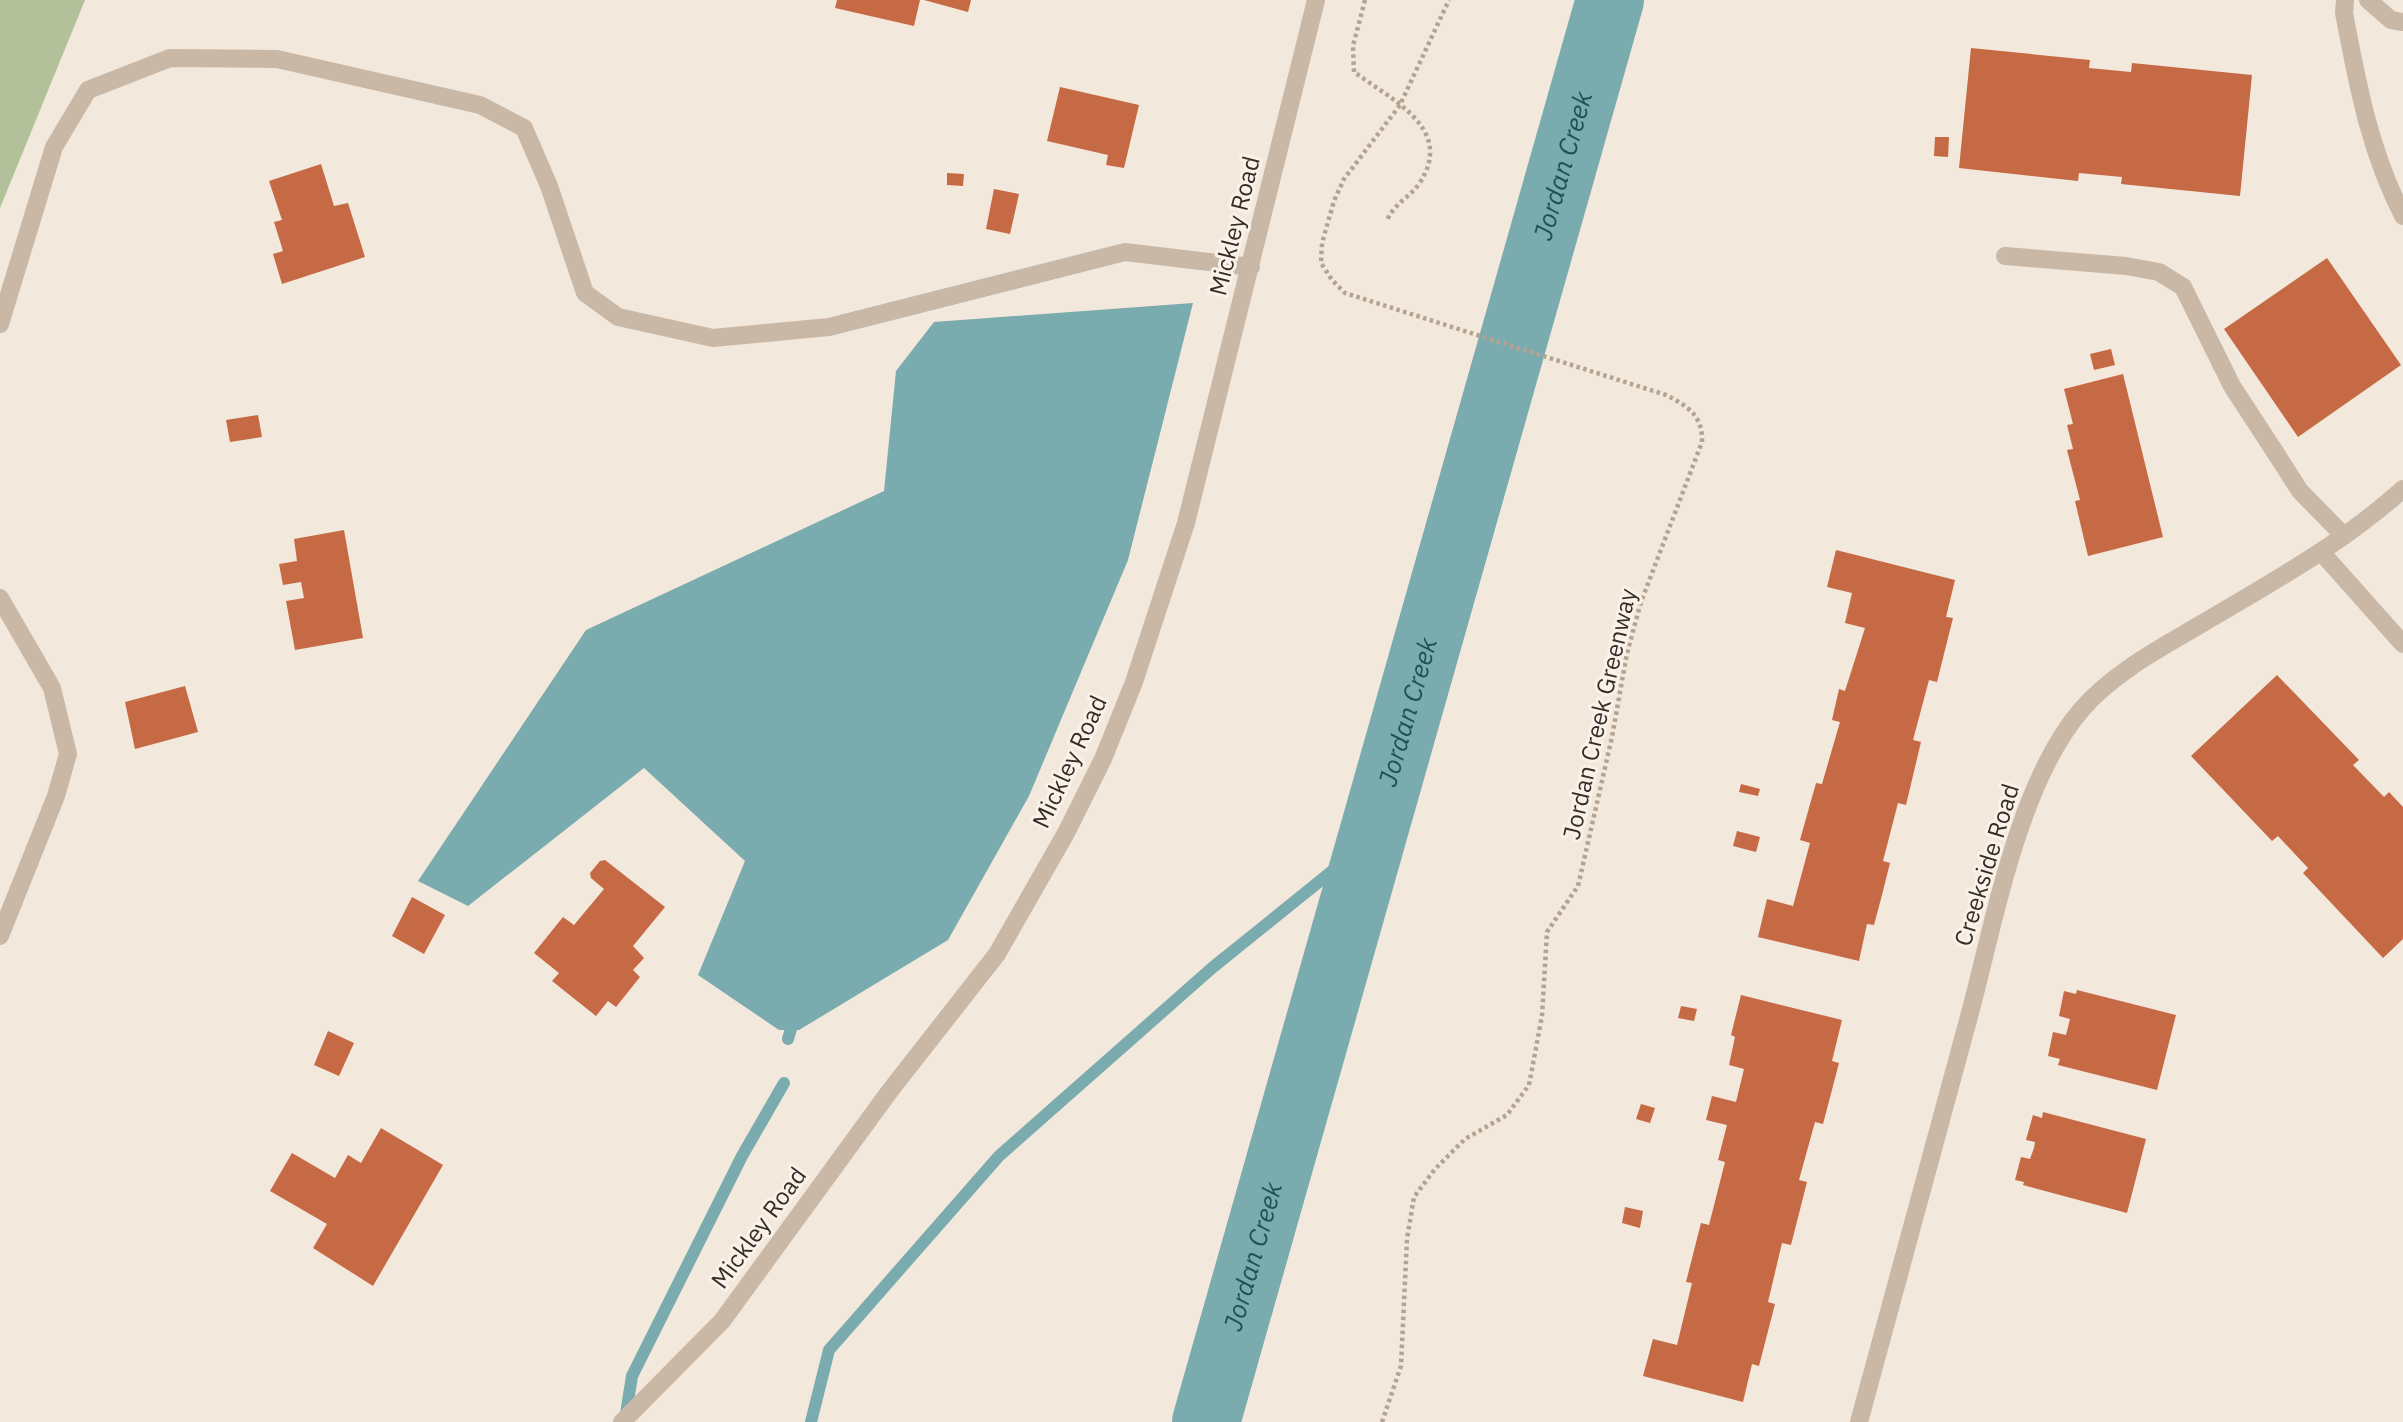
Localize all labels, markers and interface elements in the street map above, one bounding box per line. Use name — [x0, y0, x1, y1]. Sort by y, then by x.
water label: Jordan Creek — [1525, 87, 1599, 244]
street label: Mickley Road — [1201, 153, 1267, 299]
street label: Jordan Creek Greenway — [1555, 585, 1643, 842]
water label: Jordan Creek — [1369, 633, 1444, 790]
street label: Mickley Road — [1024, 690, 1114, 833]
street label: Creekside Road — [1946, 780, 2026, 950]
street label: Mickley Road — [703, 1160, 813, 1295]
water label: Jordan Creek — [1215, 1178, 1289, 1334]

